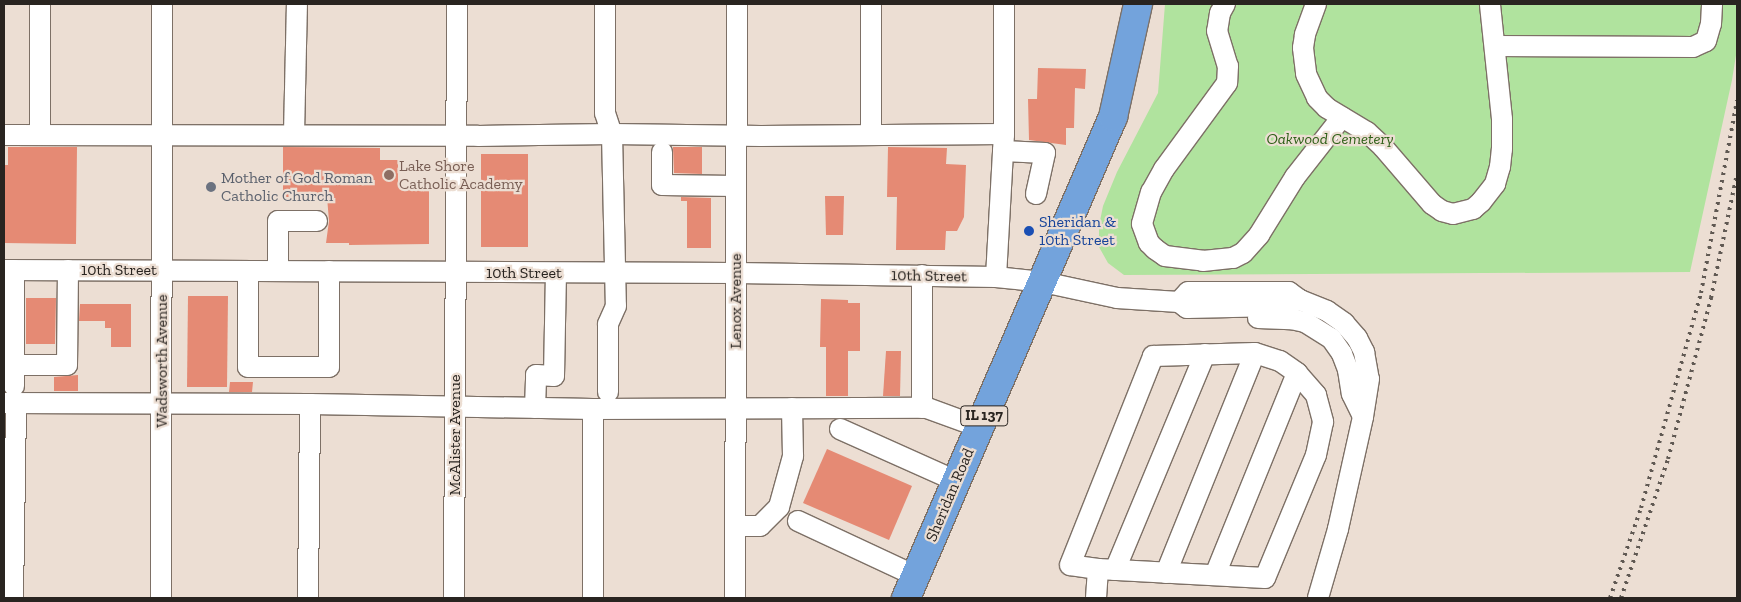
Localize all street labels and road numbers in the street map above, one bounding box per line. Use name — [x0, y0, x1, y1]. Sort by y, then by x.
street label: Lenox Avenue — [726, 253, 746, 349]
street label: 10th Street — [81, 260, 157, 280]
street label: 10th Street — [486, 263, 562, 283]
street label: 10th Street — [891, 266, 967, 286]
street label: Wadsworth Avenue — [152, 294, 172, 428]
street label: McAlister Avenue — [445, 374, 465, 496]
road number: IL 137 — [959, 404, 1009, 428]
street label: Sheridan Road — [922, 445, 978, 545]

